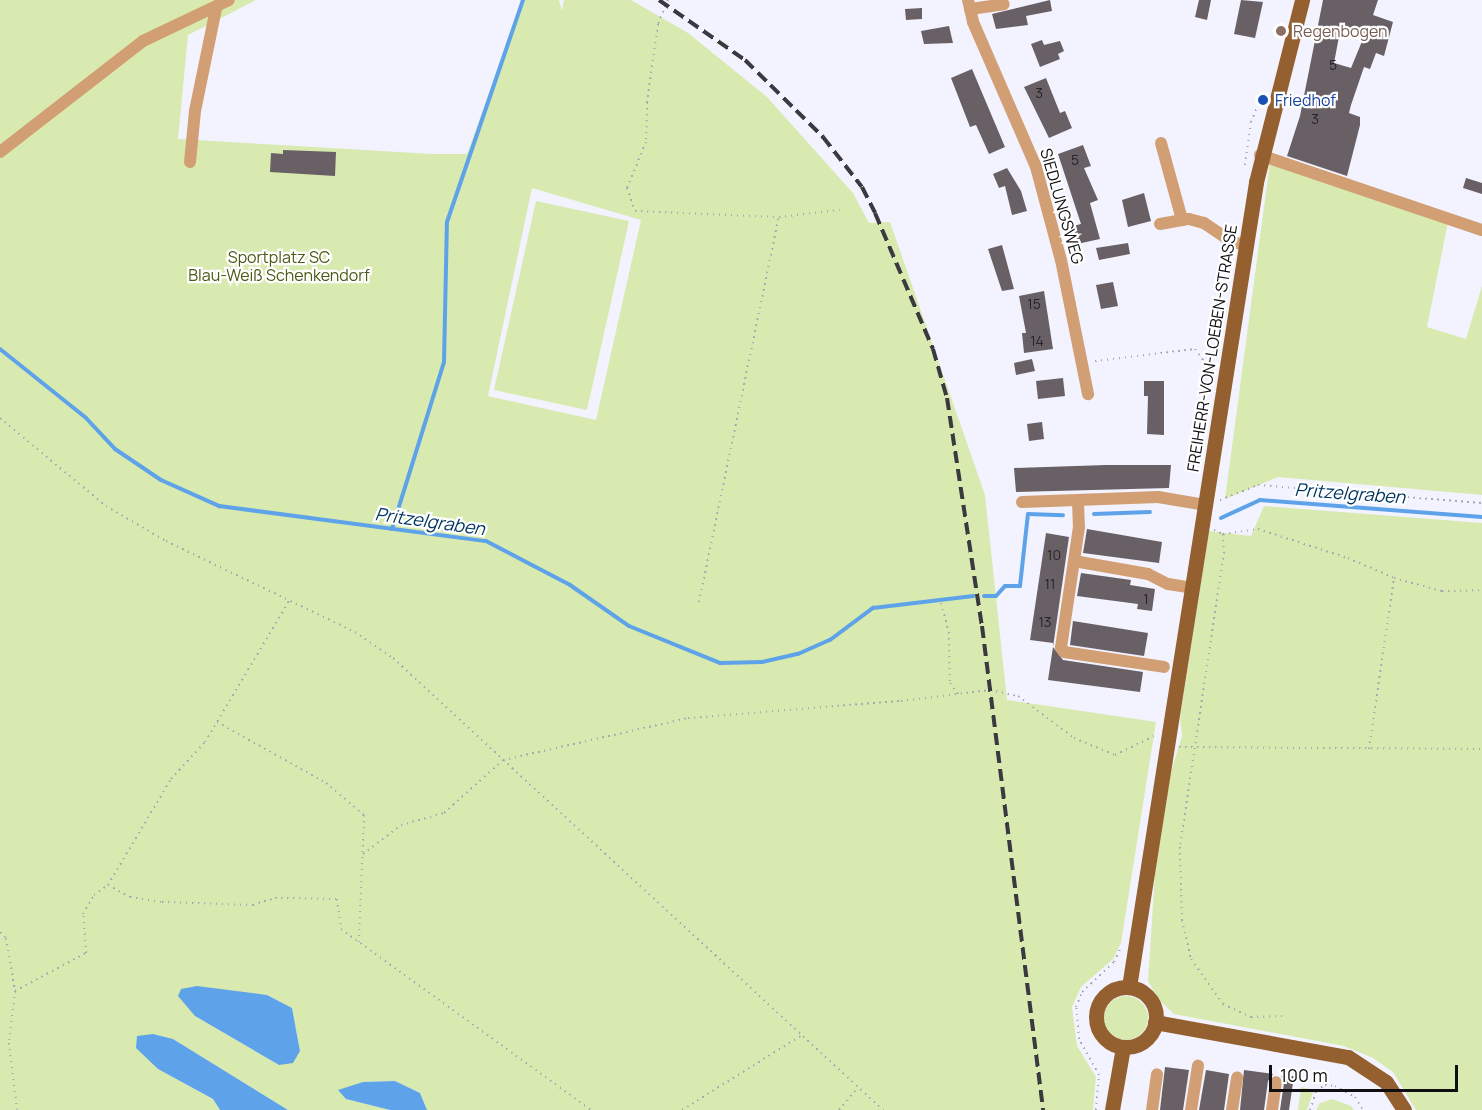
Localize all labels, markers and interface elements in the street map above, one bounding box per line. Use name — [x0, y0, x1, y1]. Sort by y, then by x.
place label: Regenbogen — [1293, 21, 1388, 41]
marker: Regenbogen — [1274, 24, 1288, 38]
house number: 5 — [1329, 57, 1337, 73]
house number: 3 — [1035, 85, 1043, 101]
place label: Friedhof — [1275, 90, 1336, 110]
marker: Friedhof — [1256, 93, 1270, 107]
house number: 3 — [1311, 111, 1319, 127]
street label: SIEDLUNGSWEG — [1036, 146, 1088, 266]
house number: 5 — [1071, 152, 1079, 168]
street label: FREIHERR-VON-LOEBEN-STRASSE — [1183, 223, 1241, 473]
park label: Sportplatz SC Blau-Weiß Schenkendorf — [188, 247, 370, 285]
house number: 15 — [1027, 296, 1041, 312]
house number: 14 — [1030, 333, 1044, 349]
water label: Pritzelgraben — [1294, 478, 1406, 508]
water label: Pritzelgraben — [374, 503, 486, 539]
house number: 10 — [1047, 547, 1061, 563]
house number: 11 — [1045, 576, 1055, 592]
house number: 1 — [1143, 591, 1149, 607]
house number: 13 — [1038, 614, 1052, 630]
scale bar — [1272, 1053, 1461, 1091]
text: 100 m — [1280, 1063, 1328, 1087]

